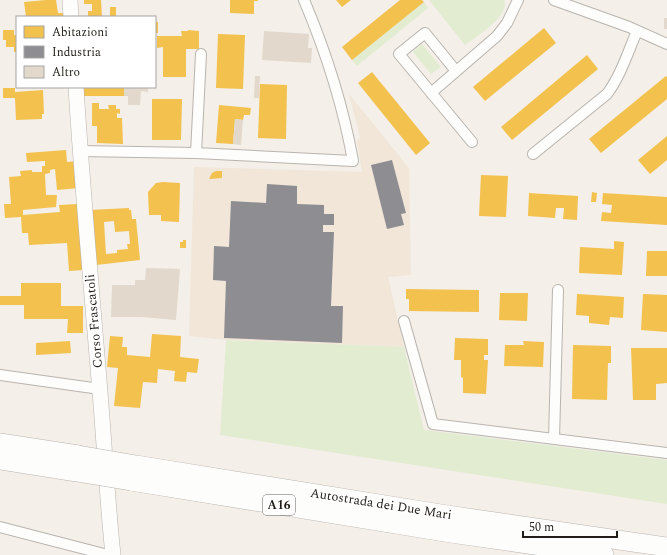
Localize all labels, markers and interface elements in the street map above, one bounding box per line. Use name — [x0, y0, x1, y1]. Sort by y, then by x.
legend — [16, 16, 156, 88]
text: Abitazioni — [52, 23, 108, 42]
text: Industria — [52, 43, 101, 62]
text: Altro — [52, 63, 80, 82]
street label: Corso Frascatoli — [80, 273, 108, 369]
street label: Autostrada dei Due Mari — [309, 483, 453, 525]
road number: A16 — [263, 495, 295, 515]
scale bar — [523, 513, 617, 539]
text: 50 m — [529, 518, 554, 537]

